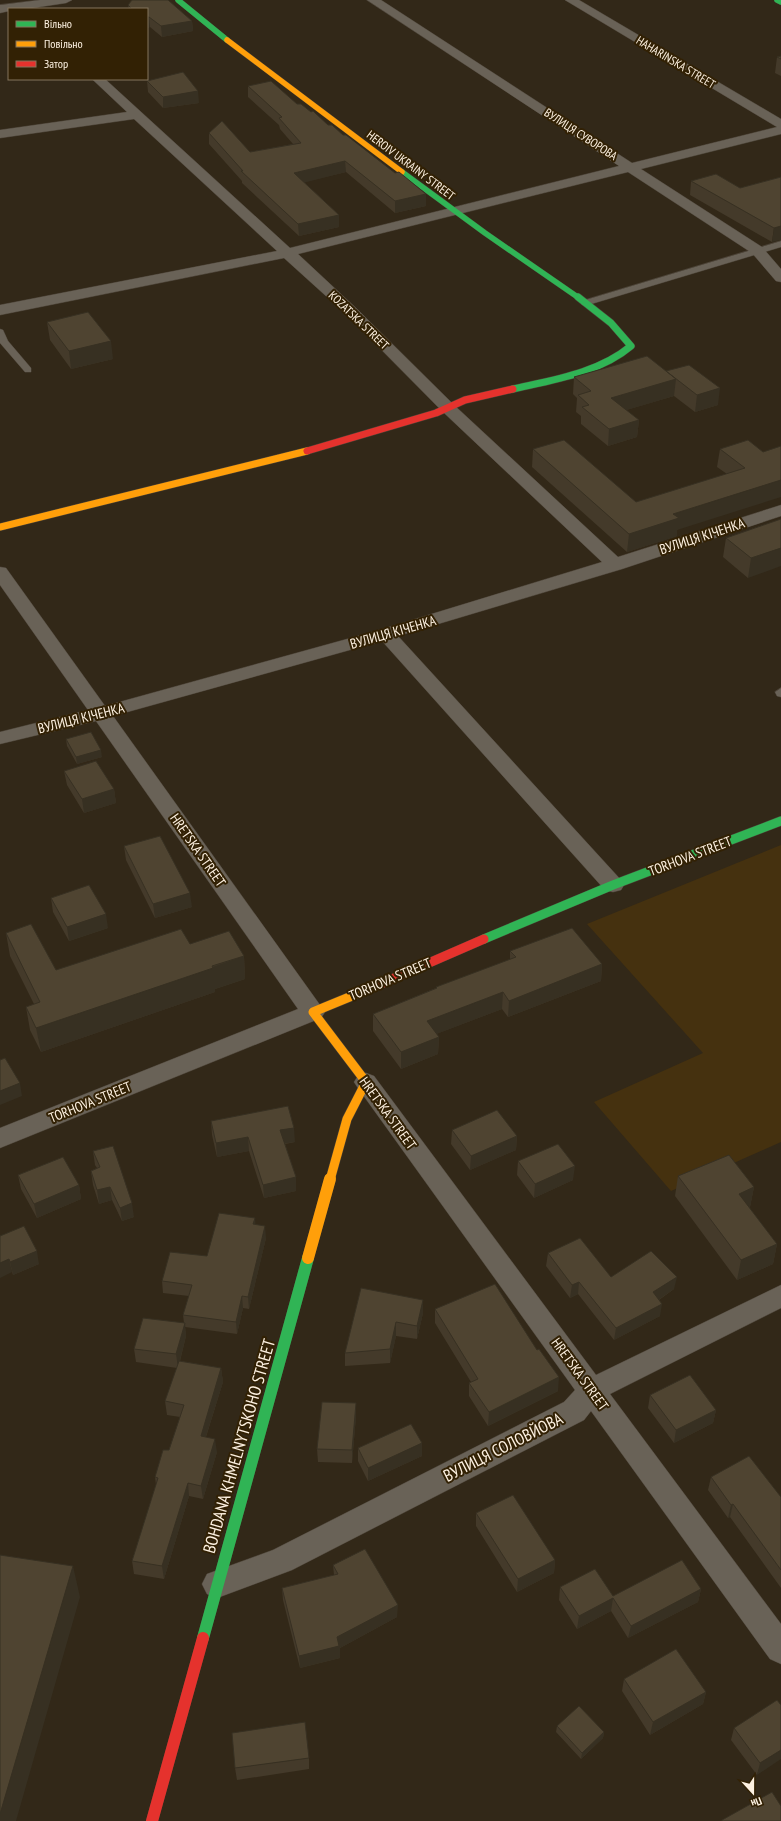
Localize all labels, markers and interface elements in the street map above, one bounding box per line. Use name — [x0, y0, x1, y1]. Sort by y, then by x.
legend — [8, 8, 148, 80]
text: Вільно — [44, 16, 72, 31]
street label: HAHARINSKA STREET — [634, 32, 719, 92]
text: Повільно — [44, 36, 83, 51]
text: Затор — [44, 56, 68, 71]
street label: ВУЛИЦЯ СУВОРОВА — [542, 105, 621, 163]
street label: HEROIV UKRAINY STREET — [364, 127, 459, 203]
street label: KOZATSKA STREET — [326, 288, 393, 353]
street label: ВУЛИЦЯ КІЧЕНКА — [657, 514, 747, 558]
street label: ВУЛИЦЯ КІЧЕНКА — [348, 611, 438, 653]
street label: ВУЛИЦЯ КІЧЕНКА — [36, 698, 126, 737]
street label: HRETSKA STREET — [166, 810, 230, 891]
street label: TORHOVA STREET — [646, 832, 735, 880]
street label: TORHOVA STREET — [346, 953, 434, 1004]
street label: HRETSKA STREET — [356, 1073, 421, 1153]
street label: TORHOVA STREET — [46, 1077, 135, 1127]
street label: HRETSKA STREET — [548, 1334, 613, 1414]
street label: BOHDANA KHMELNYTSKOHO STREET — [198, 1336, 280, 1556]
street label: ВУЛИЦЯ СОЛОВЙОВА — [439, 1407, 567, 1487]
north arrow — [733, 1773, 773, 1813]
text: Пн — [749, 1794, 764, 1811]

